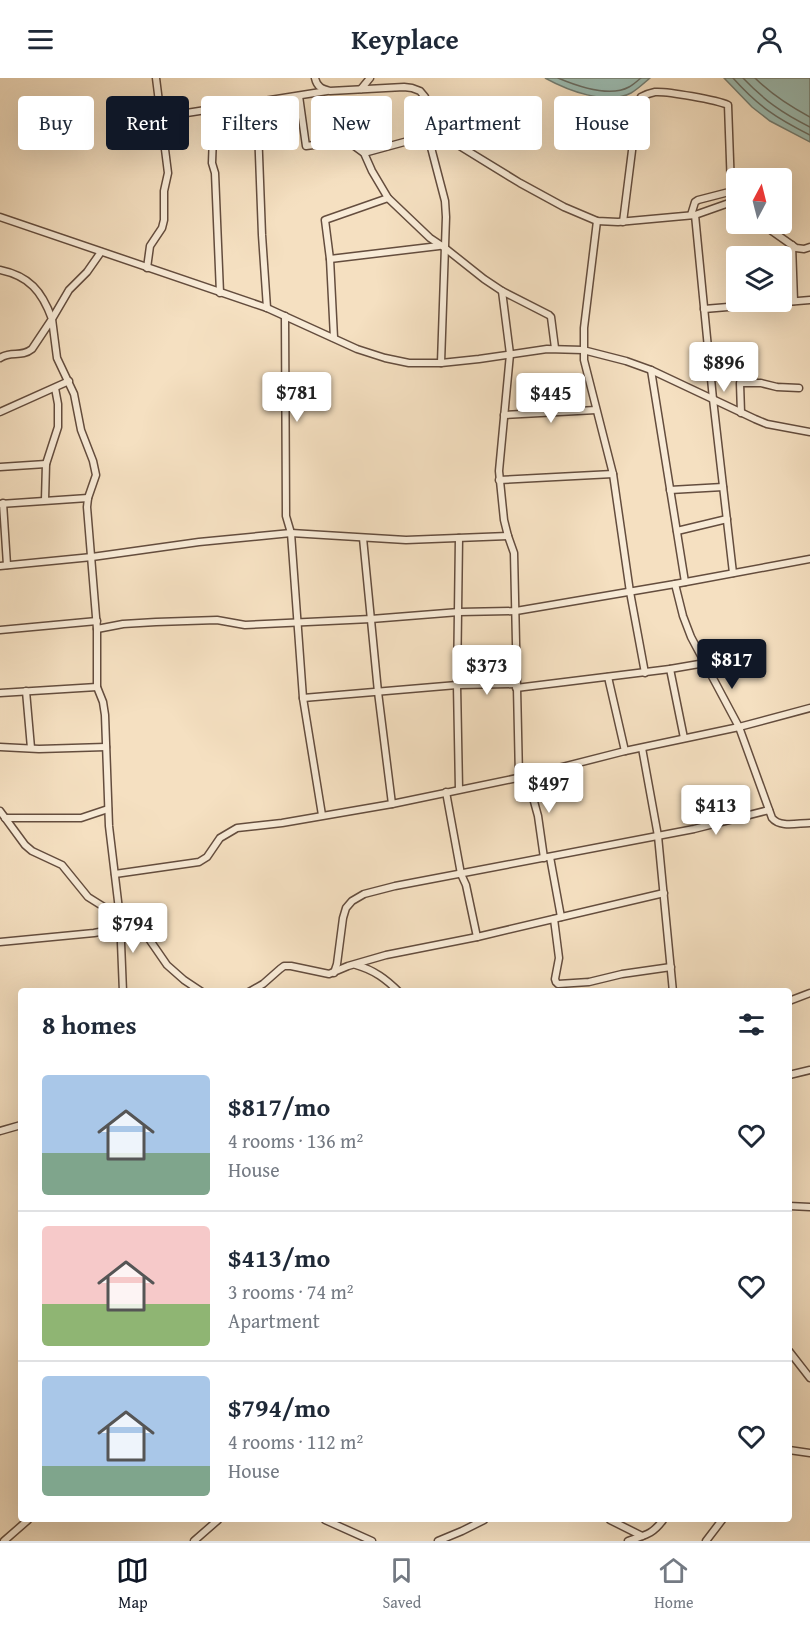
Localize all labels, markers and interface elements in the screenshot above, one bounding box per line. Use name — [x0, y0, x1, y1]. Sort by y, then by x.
text: Keyplace — [351, 19, 459, 59]
icon: menu — [24, 23, 57, 56]
icon: person — [753, 23, 786, 56]
chip: Buy — [18, 96, 94, 150]
chip: Rent — [106, 96, 189, 150]
chip: Filters — [201, 96, 299, 150]
chip: New — [311, 96, 392, 150]
chip: Apartment — [404, 96, 542, 150]
chip: House — [554, 96, 650, 150]
north arrow — [726, 168, 792, 234]
map controls — [726, 168, 792, 312]
button: layers — [726, 246, 792, 312]
pin: $896 — [688, 342, 760, 393]
text: $896 — [703, 347, 745, 376]
pin: $781 — [261, 372, 333, 423]
pin: $445 — [515, 373, 587, 424]
text: $781 — [276, 377, 318, 406]
text: $445 — [530, 378, 572, 407]
pin: $817 — [696, 639, 768, 690]
text: $817 — [711, 644, 753, 673]
pin: $373 — [451, 645, 523, 696]
text: $373 — [466, 650, 508, 679]
pin: $497 — [513, 763, 585, 814]
text: $497 — [528, 768, 570, 797]
pin: $413 — [680, 785, 752, 836]
text: $413 — [695, 790, 737, 819]
pin: $794 — [97, 903, 169, 954]
text: $794 — [112, 908, 154, 937]
text: 8 homes — [42, 1005, 137, 1044]
icon: filters — [735, 1008, 768, 1041]
text: $817/mo — [228, 1087, 330, 1126]
icon: home — [90, 1099, 162, 1171]
icon: heart — [735, 1119, 768, 1152]
text: 4 rooms · 136 m² — [228, 1126, 363, 1155]
text: House — [228, 1155, 280, 1184]
text: $413/mo — [228, 1238, 330, 1277]
icon: home — [90, 1250, 162, 1322]
icon: heart — [735, 1270, 768, 1303]
text: 3 rooms · 74 m² — [228, 1277, 354, 1306]
text: Apartment — [228, 1306, 320, 1335]
text: $794/mo — [228, 1388, 330, 1427]
icon: home — [90, 1400, 162, 1472]
icon: heart — [735, 1420, 768, 1453]
text: 4 rooms · 112 m² — [228, 1427, 363, 1456]
text: House — [228, 1456, 280, 1485]
tab: Map — [116, 1554, 149, 1614]
tab: Saved — [382, 1554, 421, 1614]
tab: Home — [654, 1554, 694, 1614]

